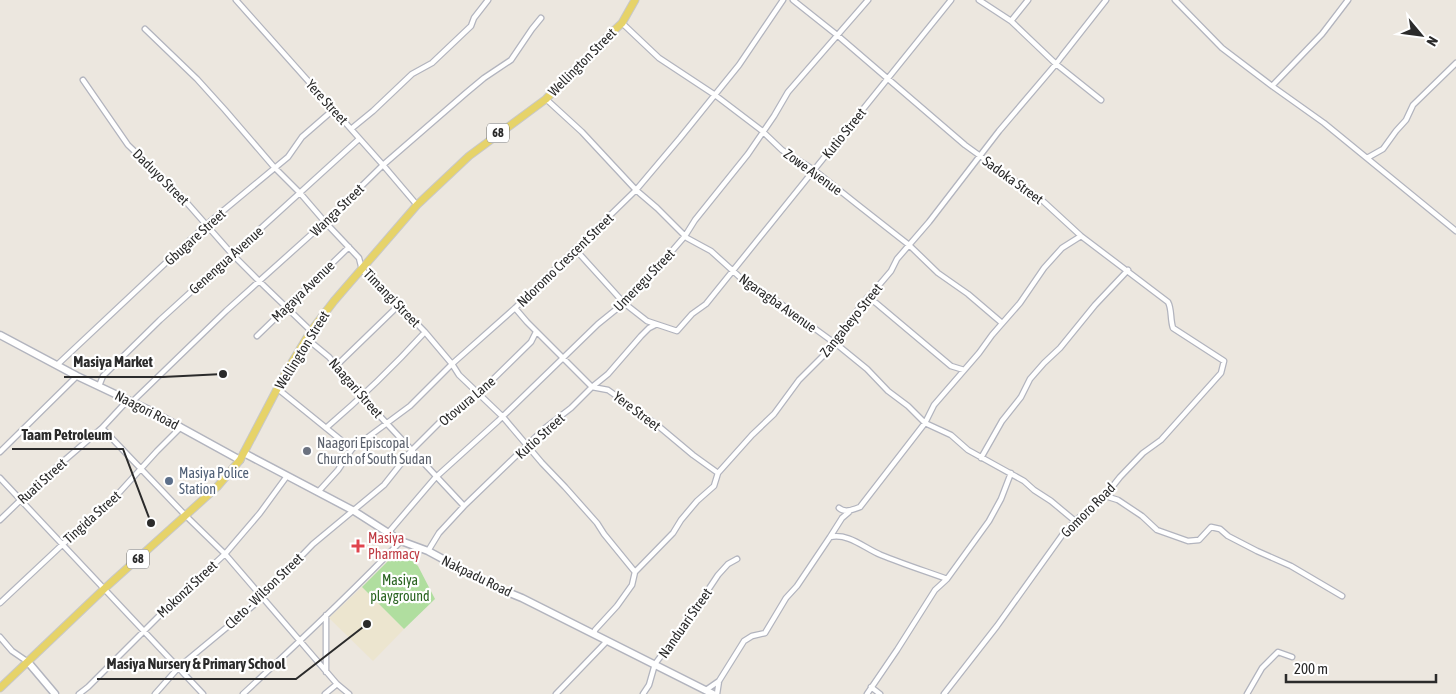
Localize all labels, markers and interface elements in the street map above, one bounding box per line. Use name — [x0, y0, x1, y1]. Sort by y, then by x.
north arrow — [1396, 10, 1446, 60]
street label: Wellington Street — [545, 25, 619, 99]
text: N — [1423, 34, 1441, 49]
street label: Yere Street — [303, 76, 351, 128]
street label: Kutio Street — [819, 105, 869, 161]
road number: 68 — [487, 124, 509, 142]
street label: Daduyo Street — [130, 146, 192, 208]
street label: Zowe Avenue — [781, 146, 845, 198]
street label: Sadoka Street — [980, 153, 1046, 207]
street label: Wanga Street — [307, 181, 367, 239]
street label: Gbugare Street — [161, 206, 229, 268]
street label: Ndoromo Crescent Street — [514, 210, 616, 310]
street label: Genengua Avenue — [186, 223, 266, 297]
street label: Umeregu Street — [610, 245, 678, 315]
street label: Magaya Avenue — [268, 257, 338, 325]
street label: Timangi Street — [360, 266, 424, 330]
street label: Ngaragba Avenue — [736, 270, 820, 336]
street label: Zangabeyo Street — [817, 280, 885, 360]
street label: Wellington Street — [272, 308, 332, 392]
callout: Masiya Market — [64, 347, 163, 377]
text: Masiya Market — [73, 353, 154, 370]
street label: Naagari Street — [326, 355, 386, 421]
street label: Otovura Lane — [436, 373, 498, 429]
street label: Naagori Road — [112, 387, 182, 433]
street label: Yere Street — [610, 388, 664, 434]
street label: Kutio Street — [512, 410, 568, 462]
callout: Taam Petroleum — [12, 419, 123, 449]
text: Taam Petroleum — [22, 426, 113, 443]
place label: Naagori Episcopal Church of South Sudan — [317, 435, 432, 467]
marker: Naagori Episcopal Church of South Sudan — [301, 445, 313, 457]
street label: Ruati Street — [14, 455, 70, 507]
place label: Masiya Police Station — [179, 465, 249, 497]
marker: Masiya Police Station — [163, 475, 175, 487]
street label: Gomoro Road — [1058, 480, 1118, 540]
street label: Tingida Street — [60, 487, 124, 547]
place label: Masiya Pharmacy — [368, 530, 420, 562]
marker: Masiya Pharmacy — [352, 540, 364, 552]
road number: 68 — [127, 550, 149, 568]
street label: Cleto - Wilson Street — [222, 550, 306, 632]
street label: Nakpadu Road — [439, 552, 515, 600]
street label: Mokonzi Street — [154, 557, 220, 621]
park label: Masiya playground — [370, 572, 430, 604]
street label: Nanduari Street — [655, 585, 715, 661]
callout: Masiya Nursery & Primary School — [97, 649, 296, 679]
scale bar — [1286, 652, 1436, 684]
text: Masiya Nursery & Primary School — [107, 655, 286, 672]
text: 200 m — [1294, 660, 1328, 677]

